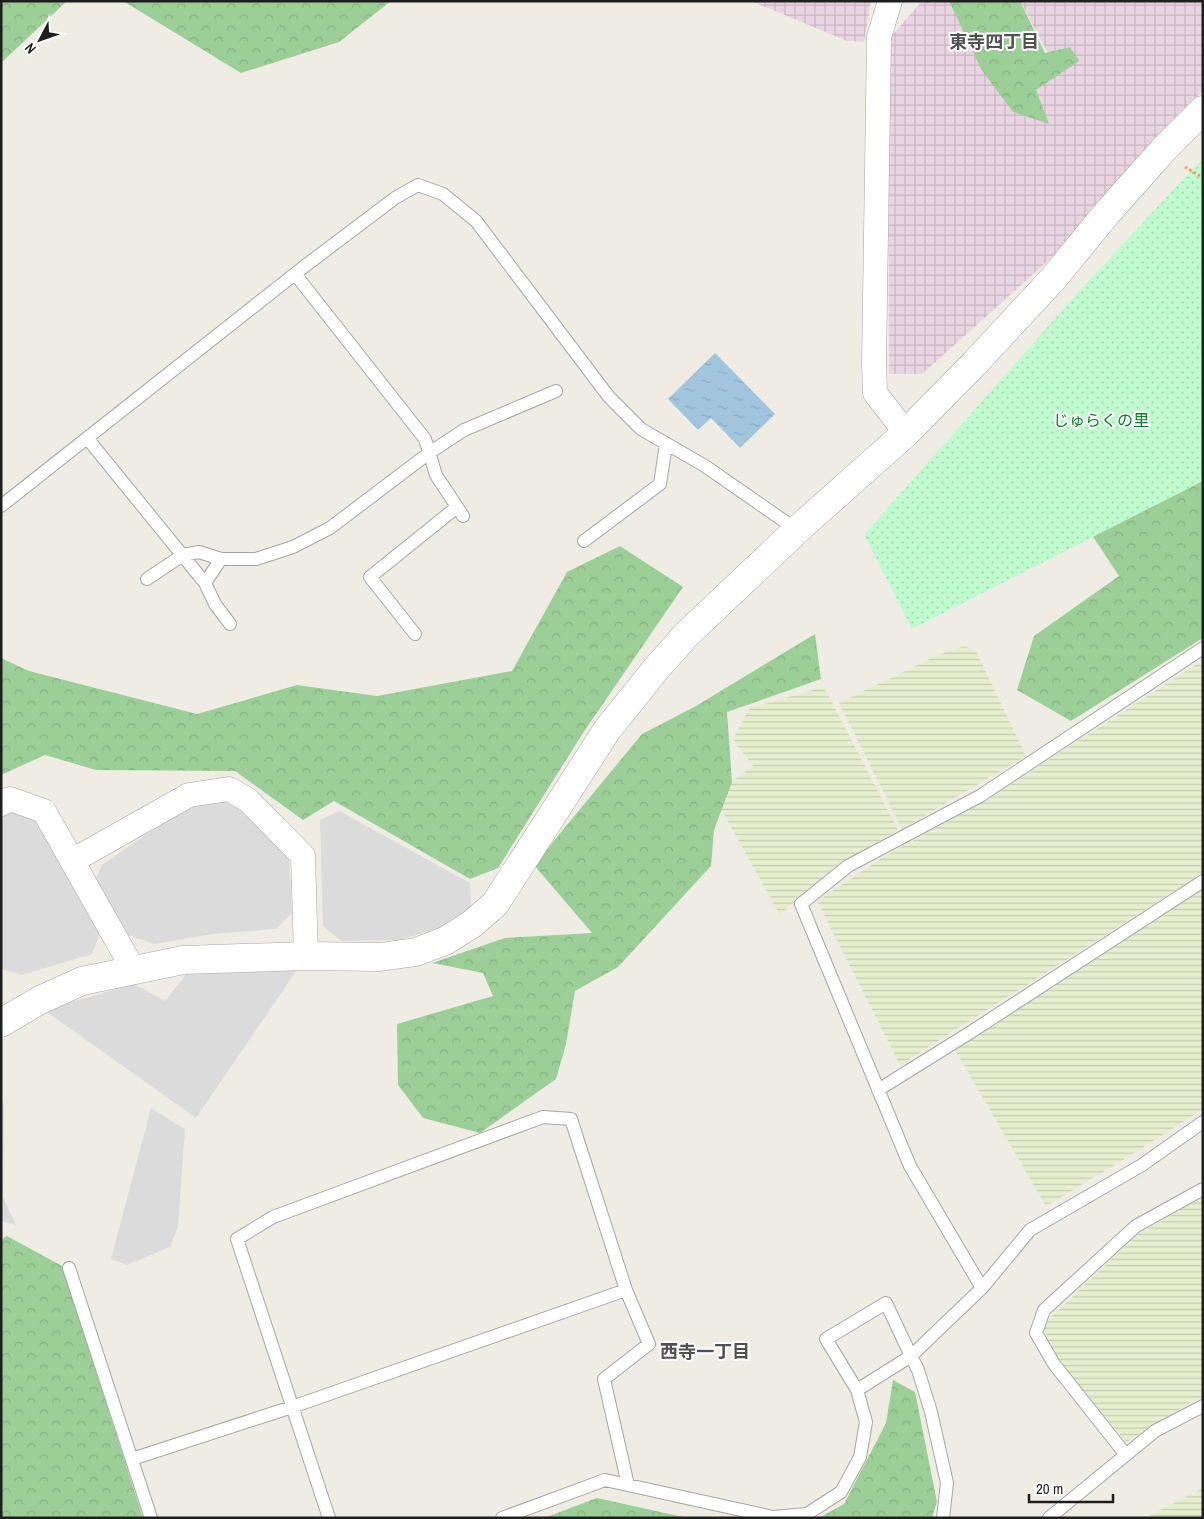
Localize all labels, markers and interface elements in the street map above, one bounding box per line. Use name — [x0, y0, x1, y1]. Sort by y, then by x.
north arrow — [15, 15, 65, 65]
district label: 東寺四丁目 — [949, 29, 1039, 54]
text: N — [21, 39, 40, 58]
park label: じゅらくの里 — [1053, 409, 1149, 431]
district label: 西寺一丁目 — [660, 1339, 750, 1364]
scale bar — [1029, 1472, 1113, 1504]
text: 20 m — [1036, 1478, 1063, 1499]

